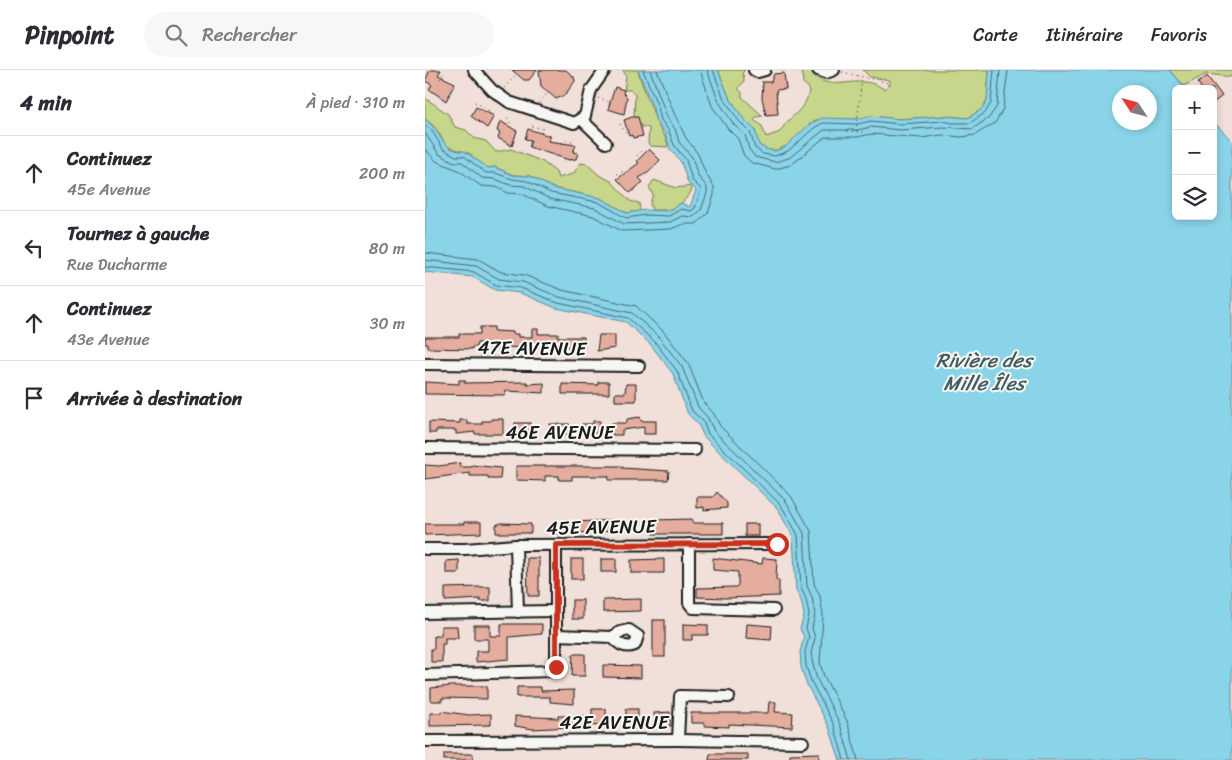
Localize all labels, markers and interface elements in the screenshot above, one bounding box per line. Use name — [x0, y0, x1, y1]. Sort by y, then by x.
search box — [144, 12, 494, 57]
text: Pinpoint — [25, 14, 114, 56]
text: Rechercher — [202, 18, 297, 51]
text: Carte — [973, 19, 1018, 51]
text: Itinéraire — [1046, 19, 1123, 51]
text: Favoris — [1151, 19, 1207, 51]
icon: search — [162, 21, 190, 49]
text: 4 min — [20, 84, 72, 122]
north arrow — [1112, 85, 1157, 130]
map controls — [1172, 85, 1217, 220]
button: + — [1172, 85, 1217, 130]
text: À pied · 310 m — [306, 88, 405, 117]
button: − — [1172, 130, 1217, 175]
text: Continuez — [67, 142, 152, 175]
icon: ahead — [20, 159, 48, 187]
text: 200 m — [359, 159, 405, 188]
text: 45e Avenue — [67, 175, 151, 204]
button: layers — [1172, 175, 1217, 220]
text: Tournez à gauche — [67, 217, 209, 250]
icon: left — [20, 234, 48, 262]
text: 80 m — [369, 234, 405, 263]
text: Rue Ducharme — [67, 250, 167, 279]
text: Continuez — [67, 292, 152, 325]
icon: ahead — [20, 309, 48, 337]
text: 30 m — [370, 309, 405, 338]
text: 43e Avenue — [67, 325, 150, 354]
street label: 47E AVENUE — [477, 331, 588, 365]
water label: Rivière des Mille Îles — [936, 343, 1035, 401]
text: Arrivée à destination — [67, 382, 242, 415]
icon: arrive — [20, 384, 48, 412]
street label: 46E AVENUE — [506, 416, 616, 449]
street label: 45E AVENUE — [546, 510, 658, 544]
route start — [766, 533, 789, 556]
route end — [545, 656, 568, 679]
street label: 42E AVENUE — [560, 706, 670, 739]

